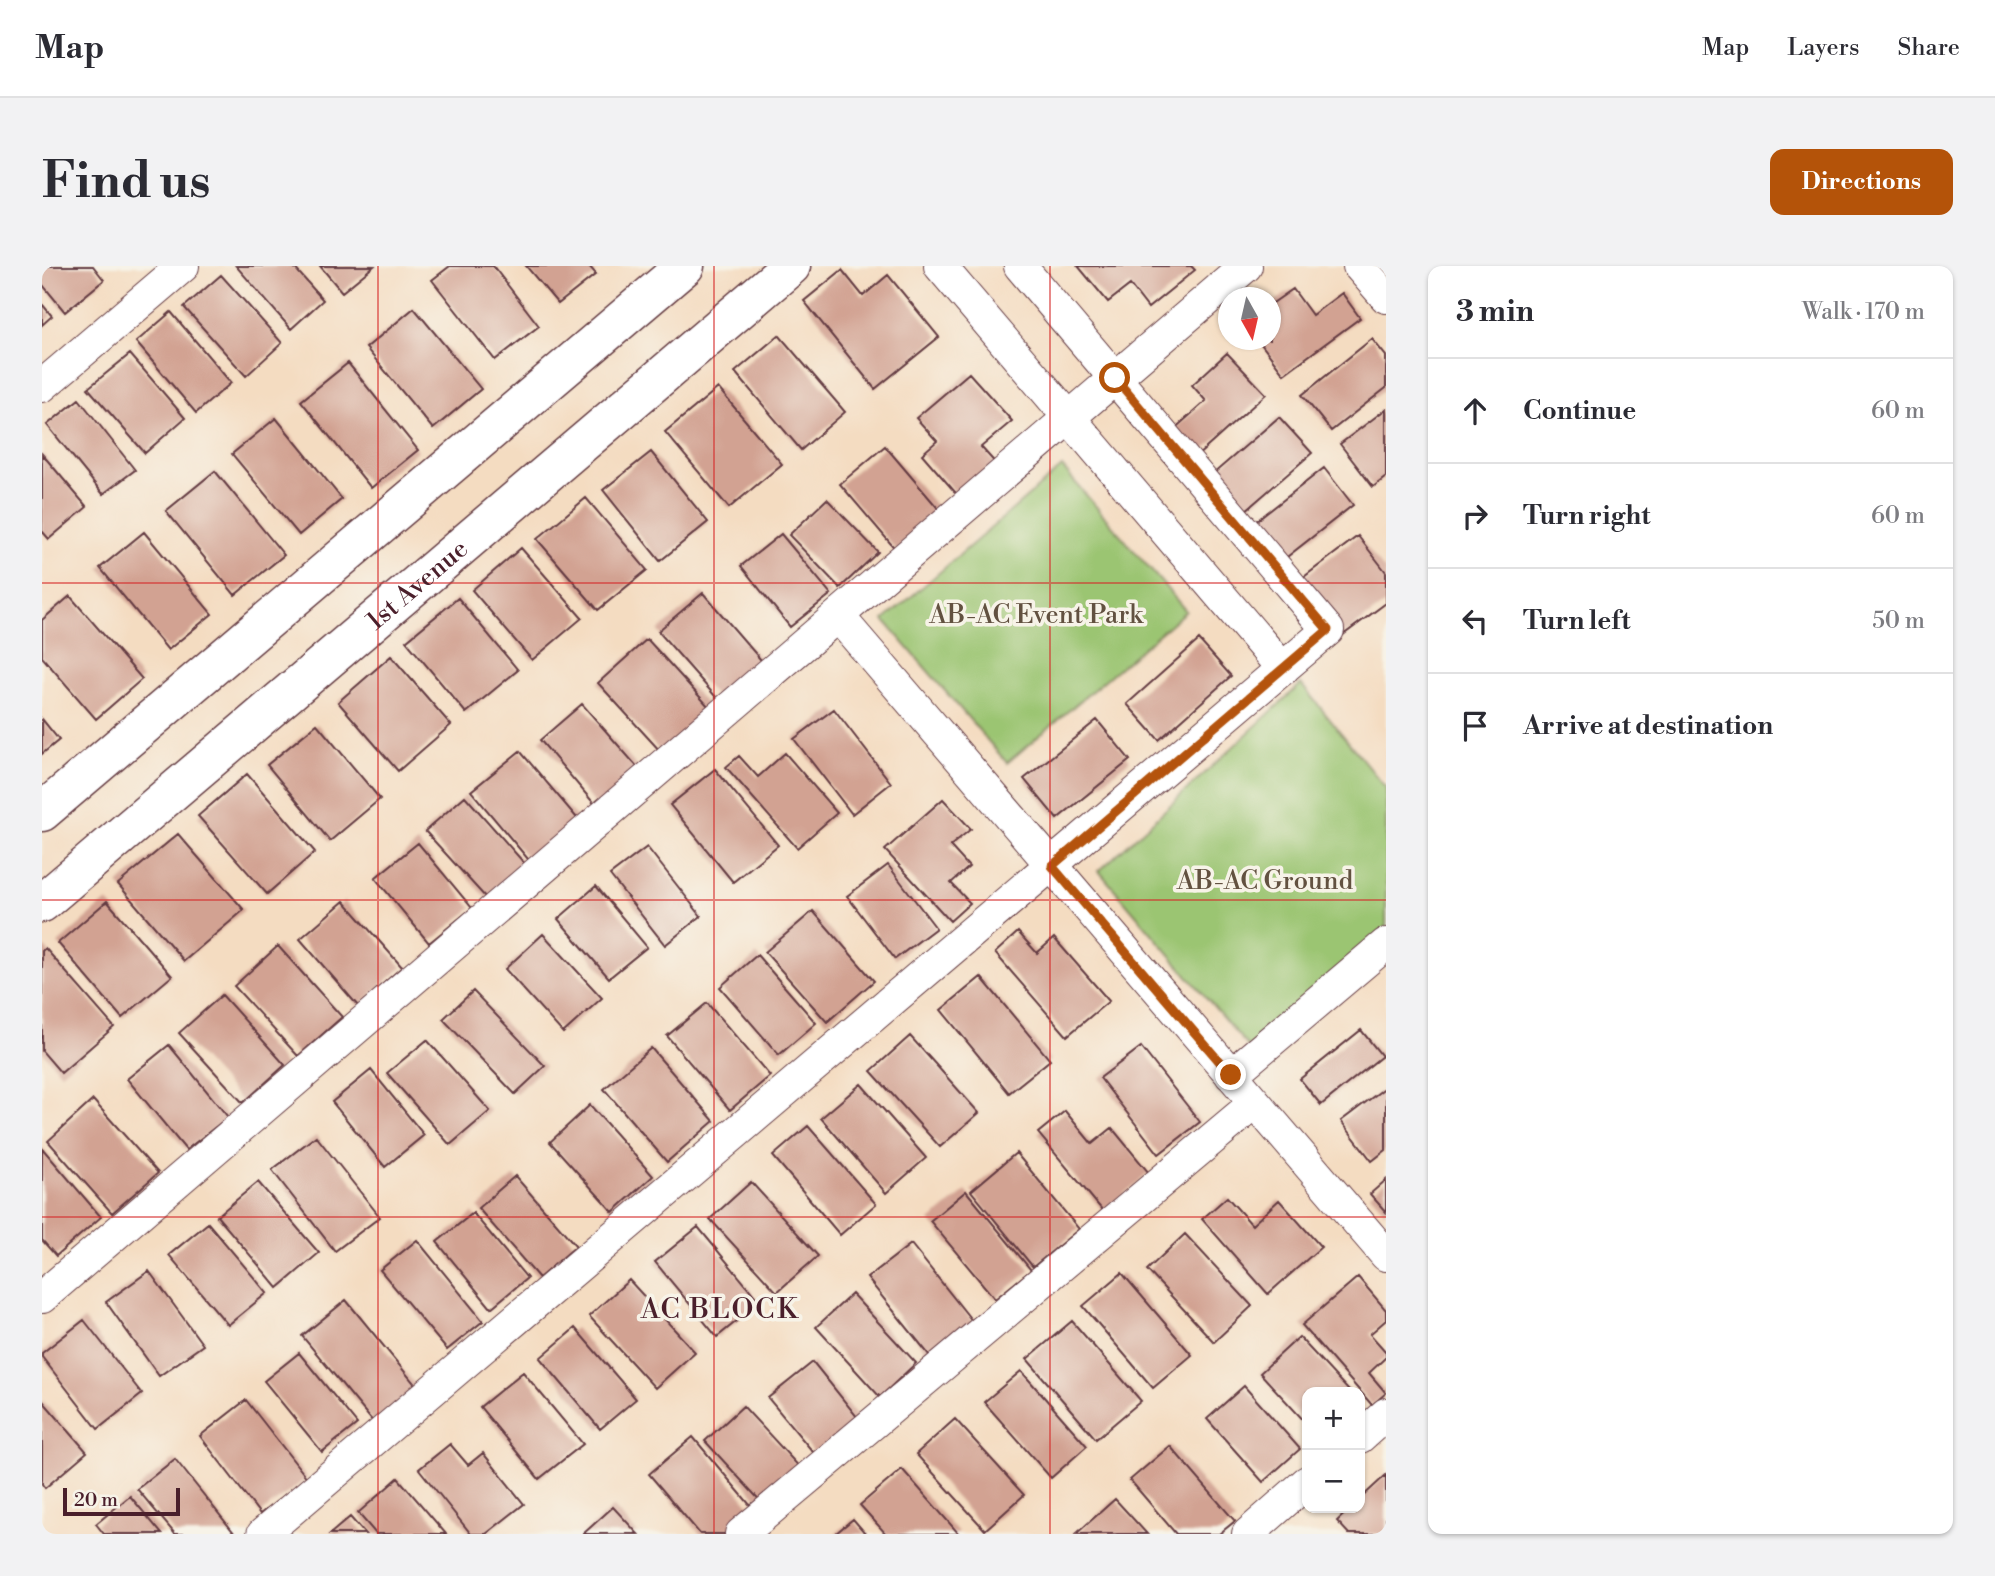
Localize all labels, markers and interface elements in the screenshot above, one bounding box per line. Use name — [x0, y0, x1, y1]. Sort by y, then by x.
text: Map — [35, 28, 104, 69]
text: Map — [1702, 33, 1749, 63]
text: Layers — [1787, 33, 1859, 63]
text: Share — [1897, 33, 1960, 63]
button: Directions — [1770, 149, 1953, 215]
text: Find us — [42, 152, 211, 213]
north arrow — [1218, 287, 1281, 350]
text: 3 min — [1456, 293, 1534, 331]
text: Walk · 170 m — [1802, 298, 1925, 326]
route start — [1099, 362, 1130, 393]
icon: ahead — [1456, 392, 1494, 430]
text: Continue — [1523, 395, 1636, 427]
text: 60 m — [1871, 397, 1925, 425]
icon: right — [1456, 497, 1494, 535]
text: Turn right — [1523, 500, 1651, 532]
text: 60 m — [1871, 502, 1925, 530]
street label: 1st Avenue — [360, 533, 475, 637]
park label: AB-AC Event Park — [928, 599, 1144, 631]
icon: left — [1456, 602, 1494, 640]
text: Turn left — [1523, 605, 1631, 637]
text: 50 m — [1872, 607, 1925, 635]
icon: arrive — [1456, 707, 1494, 745]
text: Arrive at destination — [1523, 710, 1773, 742]
park label: AB-AC Ground — [1176, 865, 1353, 897]
route end — [1215, 1059, 1246, 1090]
district label: AC BLOCK — [640, 1292, 799, 1327]
map controls — [1302, 1387, 1365, 1513]
button: + — [1302, 1387, 1365, 1450]
button: − — [1302, 1450, 1365, 1513]
scale bar — [63, 1485, 180, 1517]
text: 20 m — [74, 1488, 118, 1512]

